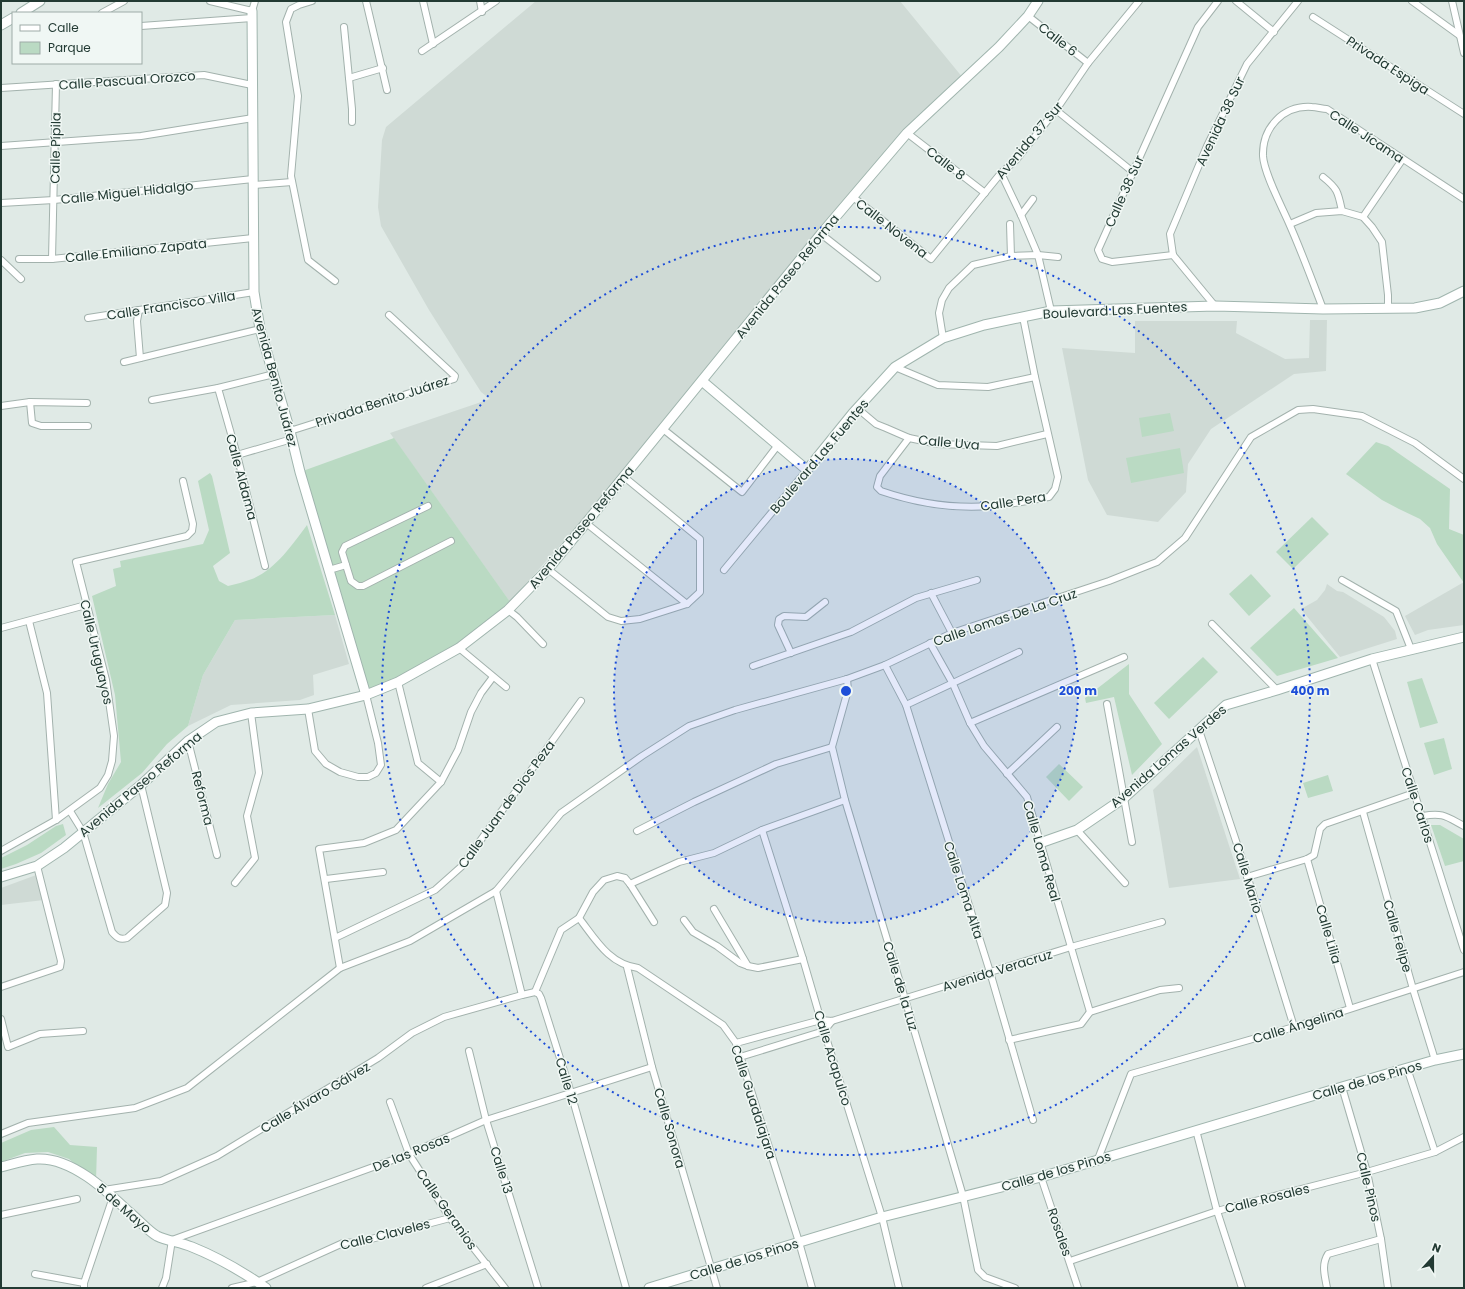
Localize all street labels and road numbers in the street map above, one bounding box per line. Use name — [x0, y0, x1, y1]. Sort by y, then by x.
street label: Calle 6 — [1034, 18, 1081, 61]
street label: Privada Espiga — [1342, 31, 1433, 99]
street label: Calle Pascual Orozco — [58, 66, 196, 95]
street label: Avenida 38 Sur — [1191, 73, 1250, 169]
street label: Avenida 37 Sur — [991, 97, 1068, 183]
street label: Calle Jícama — [1326, 105, 1408, 168]
street label: Calle Pípila — [45, 112, 66, 184]
street label: Calle 8 — [922, 142, 969, 185]
street label: Calle 38 Sur — [1100, 152, 1149, 230]
street label: Calle Miguel Hidalgo — [60, 176, 194, 209]
street label: Calle Novena — [852, 194, 932, 263]
street label: Avenida Paseo Reforma — [731, 210, 844, 343]
street label: Calle Emiliano Zapata — [64, 234, 208, 267]
street label: Calle Francisco Villa — [105, 286, 237, 325]
street label: Boulevard Las Fuentes — [1042, 297, 1188, 324]
street label: Avenida Benito Juárez — [247, 305, 302, 449]
street label: Privada Benito Juárez — [313, 371, 452, 432]
street label: Boulevard Las Fuentes — [766, 395, 873, 518]
street label: Calle Uva — [917, 430, 980, 455]
street label: Calle Aldama — [221, 432, 262, 522]
street label: Avenida Paseo Reforma — [524, 462, 639, 593]
street label: Calle Pera — [979, 487, 1047, 516]
street label: Calle Lomas De La Cruz — [931, 584, 1080, 651]
street label: Calle Uruguayos — [75, 598, 118, 707]
street label: Avenida Lomas Verdes — [1106, 700, 1231, 812]
street label: Avenida Paseo Reforma — [76, 728, 204, 840]
street label: Calle Juan de Dios Peza — [453, 736, 559, 872]
street label: Calle Carlos — [1396, 765, 1439, 846]
street label: Reforma — [189, 769, 217, 827]
street label: Calle Loma Real — [1018, 798, 1065, 904]
street label: Calle Loma Alta — [939, 839, 988, 942]
street label: Calle Mario — [1228, 840, 1267, 916]
street label: Calle Felipe — [1378, 898, 1417, 975]
street label: Calle Lilia — [1311, 902, 1346, 966]
street label: Calle de la Luz — [878, 939, 923, 1033]
street label: Avenida Veracruz — [940, 945, 1055, 996]
street label: Calle Ángelina — [1250, 1003, 1346, 1048]
street label: Calle Acapulco — [809, 1008, 856, 1108]
street label: Calle Guadalajara — [726, 1043, 781, 1162]
street label: Calle 12 — [550, 1055, 583, 1107]
street label: Calle de los Pinos — [1310, 1056, 1424, 1105]
street label: Calle Álvaro Gálvez — [257, 1057, 374, 1138]
street label: Calle Sonora — [649, 1086, 690, 1171]
street label: De las Rosas — [370, 1128, 453, 1177]
street label: Calle 13 — [485, 1144, 518, 1196]
street label: Calle de los Pinos — [999, 1147, 1113, 1196]
street label: Calle Pinos — [1351, 1150, 1386, 1224]
street label: Calle Geranios — [412, 1165, 482, 1254]
street label: 5 de Mayo — [92, 1179, 155, 1238]
street label: Calle Rosales — [1223, 1179, 1312, 1218]
street label: Rosales — [1042, 1206, 1077, 1259]
street label: Calle Claveles — [338, 1214, 432, 1255]
street label: Calle de los Pinos — [687, 1234, 801, 1285]

